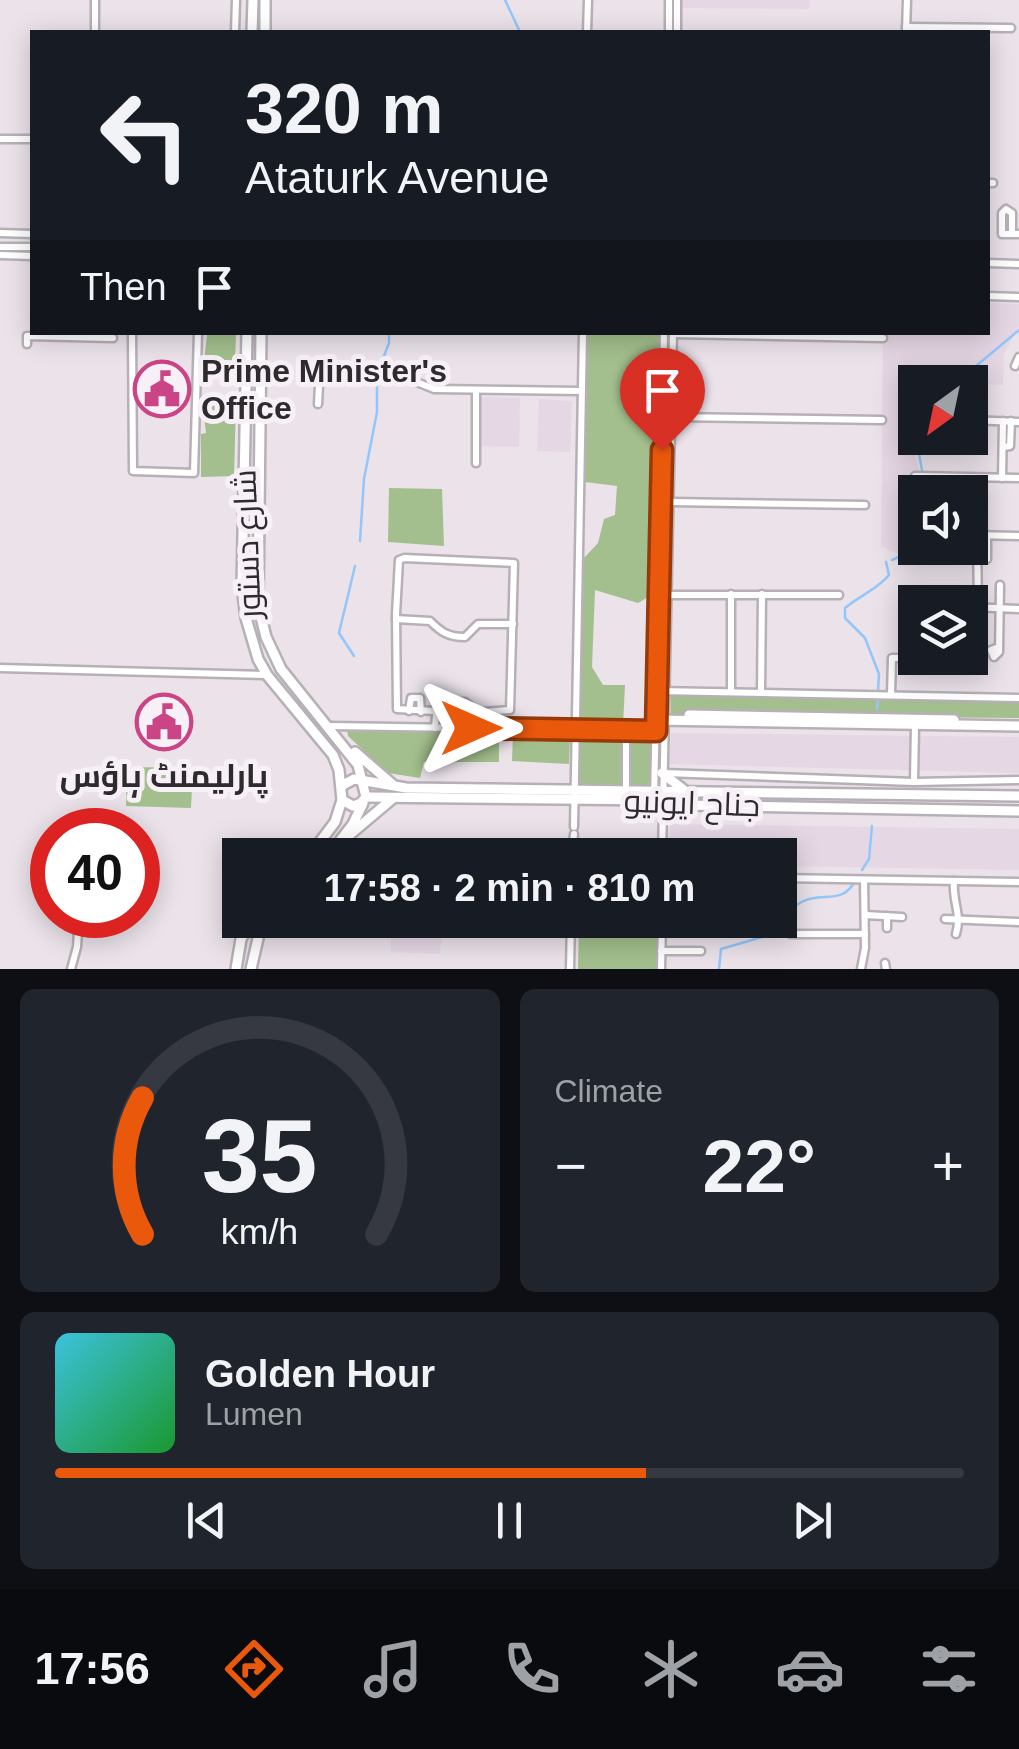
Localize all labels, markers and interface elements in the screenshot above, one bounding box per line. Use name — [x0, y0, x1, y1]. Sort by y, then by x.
icon: left — [80, 70, 210, 200]
text: 320 m — [245, 70, 443, 148]
text: Ataturk Avenue — [245, 152, 549, 203]
icon: arrive — [187, 260, 242, 315]
text: Then — [80, 266, 167, 308]
pin — [620, 348, 705, 451]
place label: Prime Minister's Office — [201, 353, 447, 426]
public building icon: Prime Minister's Office — [132, 359, 192, 419]
icon: arrive — [635, 363, 690, 418]
north arrow — [898, 365, 988, 455]
map controls — [898, 365, 988, 675]
street label: شارع دستور — [226, 469, 272, 621]
button: sound — [898, 475, 988, 565]
button: layers — [898, 585, 988, 675]
position arrow — [419, 676, 523, 780]
public building icon: پارلیمنٹ ہاؤس — [134, 692, 194, 752]
place label: پارلیمنٹ ہاؤس — [60, 758, 269, 799]
street label: جناح ایونیو — [623, 783, 761, 827]
speed limit sign: 40 — [30, 808, 160, 938]
text: 17:58 · 2 min · 810 m — [324, 867, 695, 909]
text: Climate — [555, 1073, 663, 1109]
text: 35 — [202, 1098, 318, 1214]
text: 22° — [703, 1124, 816, 1208]
text: − — [555, 1135, 587, 1197]
text: + — [932, 1135, 964, 1197]
text: km/h — [221, 1212, 298, 1252]
text: Golden Hour — [205, 1353, 435, 1395]
text: Lumen — [205, 1396, 303, 1432]
icon: previous — [179, 1493, 234, 1548]
icon: pause — [482, 1493, 537, 1548]
icon: next — [785, 1493, 840, 1548]
icon: directions — [219, 1634, 289, 1704]
icon: music — [358, 1634, 428, 1704]
icon: phone — [497, 1634, 567, 1704]
icon: climate — [636, 1634, 706, 1704]
icon: car — [775, 1634, 845, 1704]
icon: filters — [914, 1634, 984, 1704]
text: 17:56 — [35, 1643, 150, 1694]

